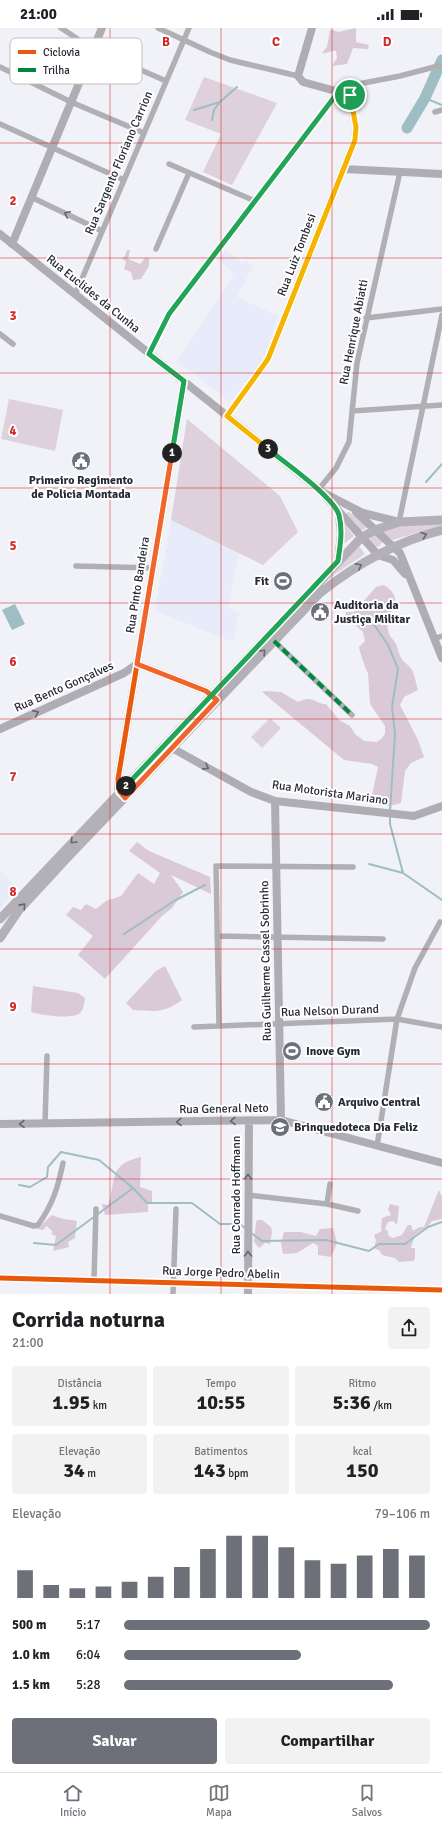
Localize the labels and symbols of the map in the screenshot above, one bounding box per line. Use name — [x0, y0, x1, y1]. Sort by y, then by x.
text: B — [162, 34, 170, 50]
text: C — [272, 34, 280, 50]
text: D — [383, 34, 392, 50]
legend — [10, 38, 142, 84]
text: Ciclovia — [43, 46, 80, 59]
text: Trilha — [43, 64, 70, 77]
pin — [333, 78, 367, 112]
street label: Rua Sargento Floriano Carrion — [82, 89, 156, 237]
text: 2 — [9, 193, 17, 209]
one-way arrow — [64, 211, 72, 219]
street label: Rua Luiz Tombesi — [274, 211, 320, 299]
street label: Rua Euclides da Cunha — [43, 252, 143, 336]
street label: Rua Henrique Abiatti — [336, 278, 372, 386]
text: 3 — [9, 308, 17, 324]
text: 4 — [9, 423, 17, 439]
pin: 3 — [258, 439, 278, 459]
pin: 1 — [162, 443, 182, 463]
public building icon: Primeiro Regimento de Policia Montada — [70, 450, 92, 472]
place label: Primeiro Regimento de Policia Montada — [29, 473, 133, 502]
one-way arrow — [420, 532, 427, 540]
street label: Rua Pinto Bandeira — [123, 536, 153, 634]
text: 5 — [9, 538, 17, 554]
one-way arrow — [355, 563, 362, 570]
sports icon: Fit — [272, 570, 294, 592]
place label: Fit — [255, 574, 269, 589]
place label: Auditoria da Justiça Militar — [334, 598, 410, 627]
public building icon: Auditoria da Justiça Militar — [309, 601, 331, 623]
one-way arrow — [258, 649, 266, 657]
text: 6 — [9, 654, 17, 670]
street label: Rua Bento Gonçalves — [12, 658, 116, 716]
one-way arrow — [32, 709, 39, 717]
one-way arrow — [202, 762, 209, 770]
text: 7 — [9, 769, 17, 785]
pin: 2 — [116, 776, 136, 796]
street label: Rua Motorista Mariano — [271, 777, 389, 809]
one-way arrow — [70, 836, 78, 844]
street label: Rua Guilherme Cassel Sobrinho — [257, 880, 275, 1042]
text: 8 — [9, 884, 17, 900]
one-way arrow — [18, 903, 26, 911]
text: 9 — [9, 999, 17, 1015]
street label: Rua Nelson Durand — [281, 1002, 379, 1020]
sports icon: Inove Gym — [281, 1040, 303, 1062]
place label: Inove Gym — [306, 1044, 361, 1059]
public building icon: Arquivo Central — [313, 1091, 335, 1113]
place label: Arquivo Central — [338, 1095, 420, 1110]
street label: Rua General Neto — [179, 1101, 269, 1117]
school or university icon: Brinquedoteca Dia Feliz — [269, 1116, 291, 1138]
one-way arrow — [230, 1117, 236, 1125]
one-way arrow — [176, 1118, 182, 1126]
one-way arrow — [19, 1120, 25, 1128]
place label: Brinquedoteca Dia Feliz — [294, 1120, 419, 1135]
street label: Rua Conrado Hoffmann — [229, 1136, 244, 1254]
one-way arrow — [244, 1174, 252, 1180]
one-way arrow — [244, 1251, 252, 1257]
street label: Rua Jorge Pedro Abelin — [162, 1263, 280, 1283]

